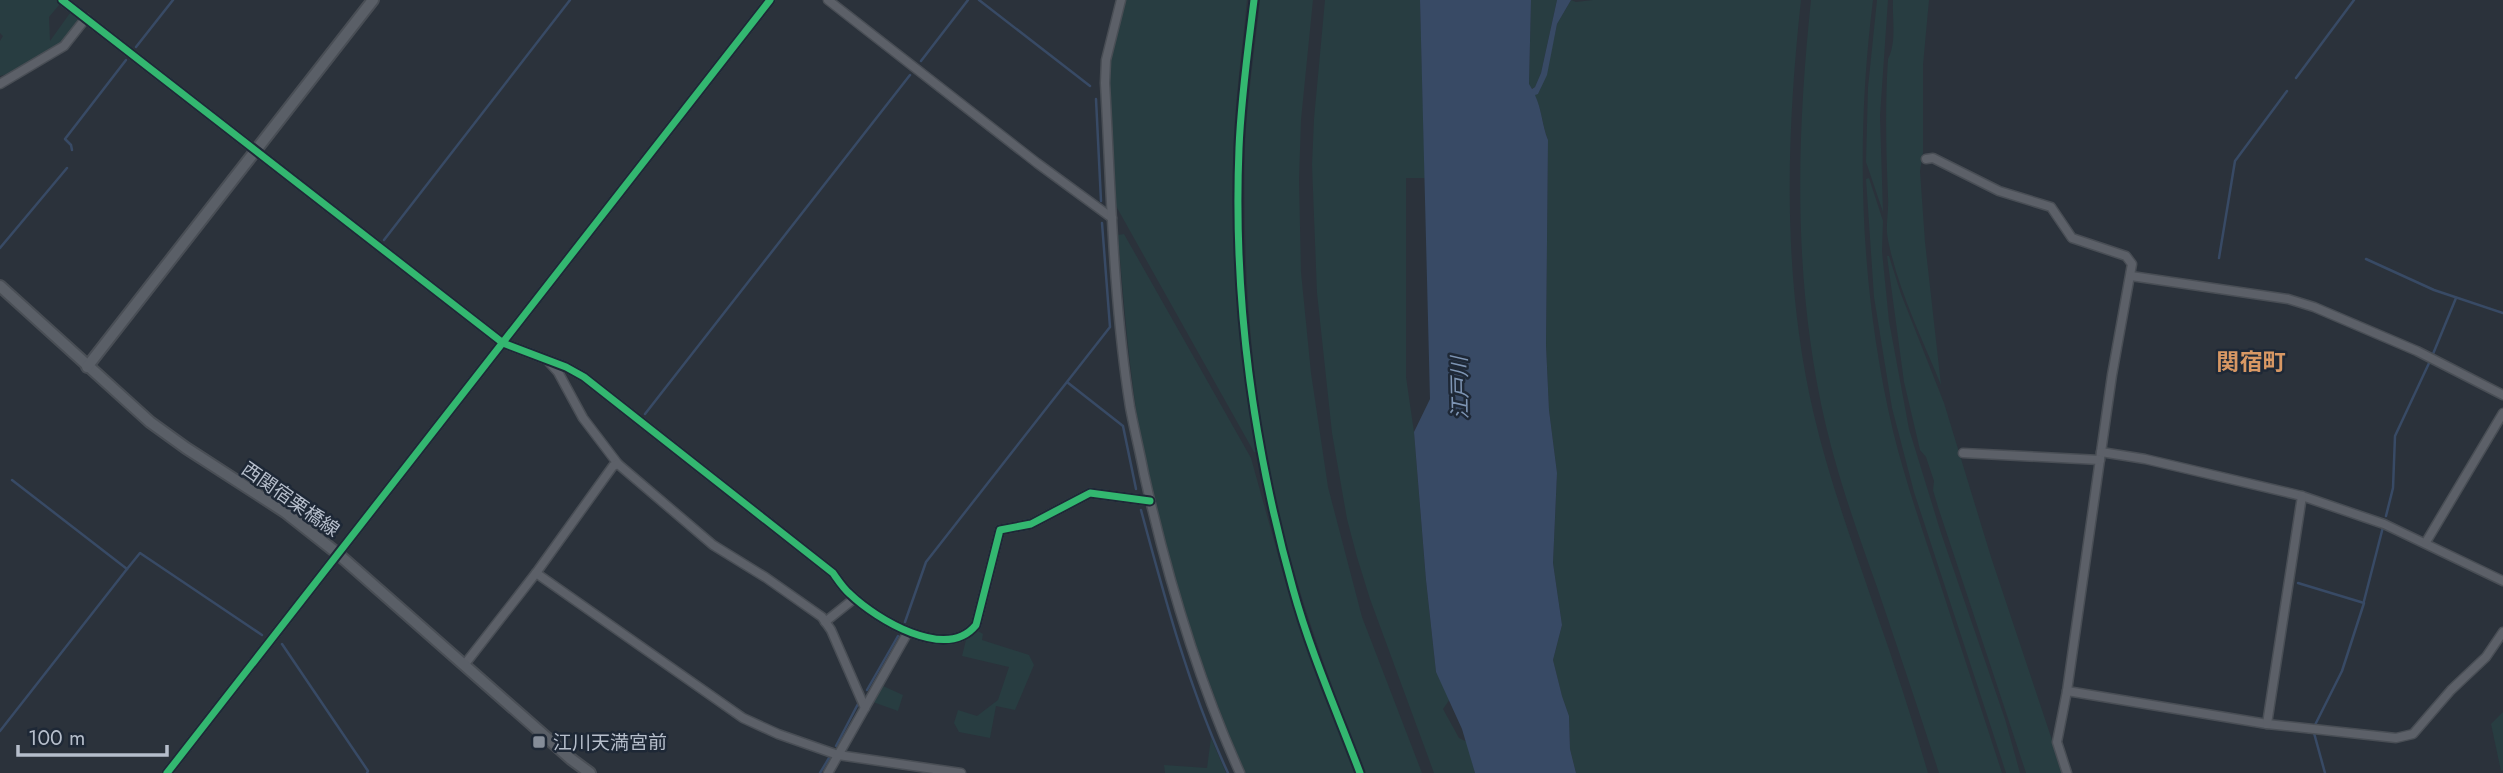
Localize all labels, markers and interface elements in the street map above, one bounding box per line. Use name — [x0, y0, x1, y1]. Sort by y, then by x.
district label: 関宿町 — [2217, 345, 2286, 379]
water label: 江戸川 — [1444, 354, 1476, 420]
street label: 西関宿栗橋線 — [236, 456, 345, 543]
scale bar — [18, 714, 166, 758]
text: 100 m — [28, 723, 85, 753]
place label: 江川天満宮前 — [553, 729, 667, 756]
marker: 江川天満宮前 — [531, 734, 547, 750]

